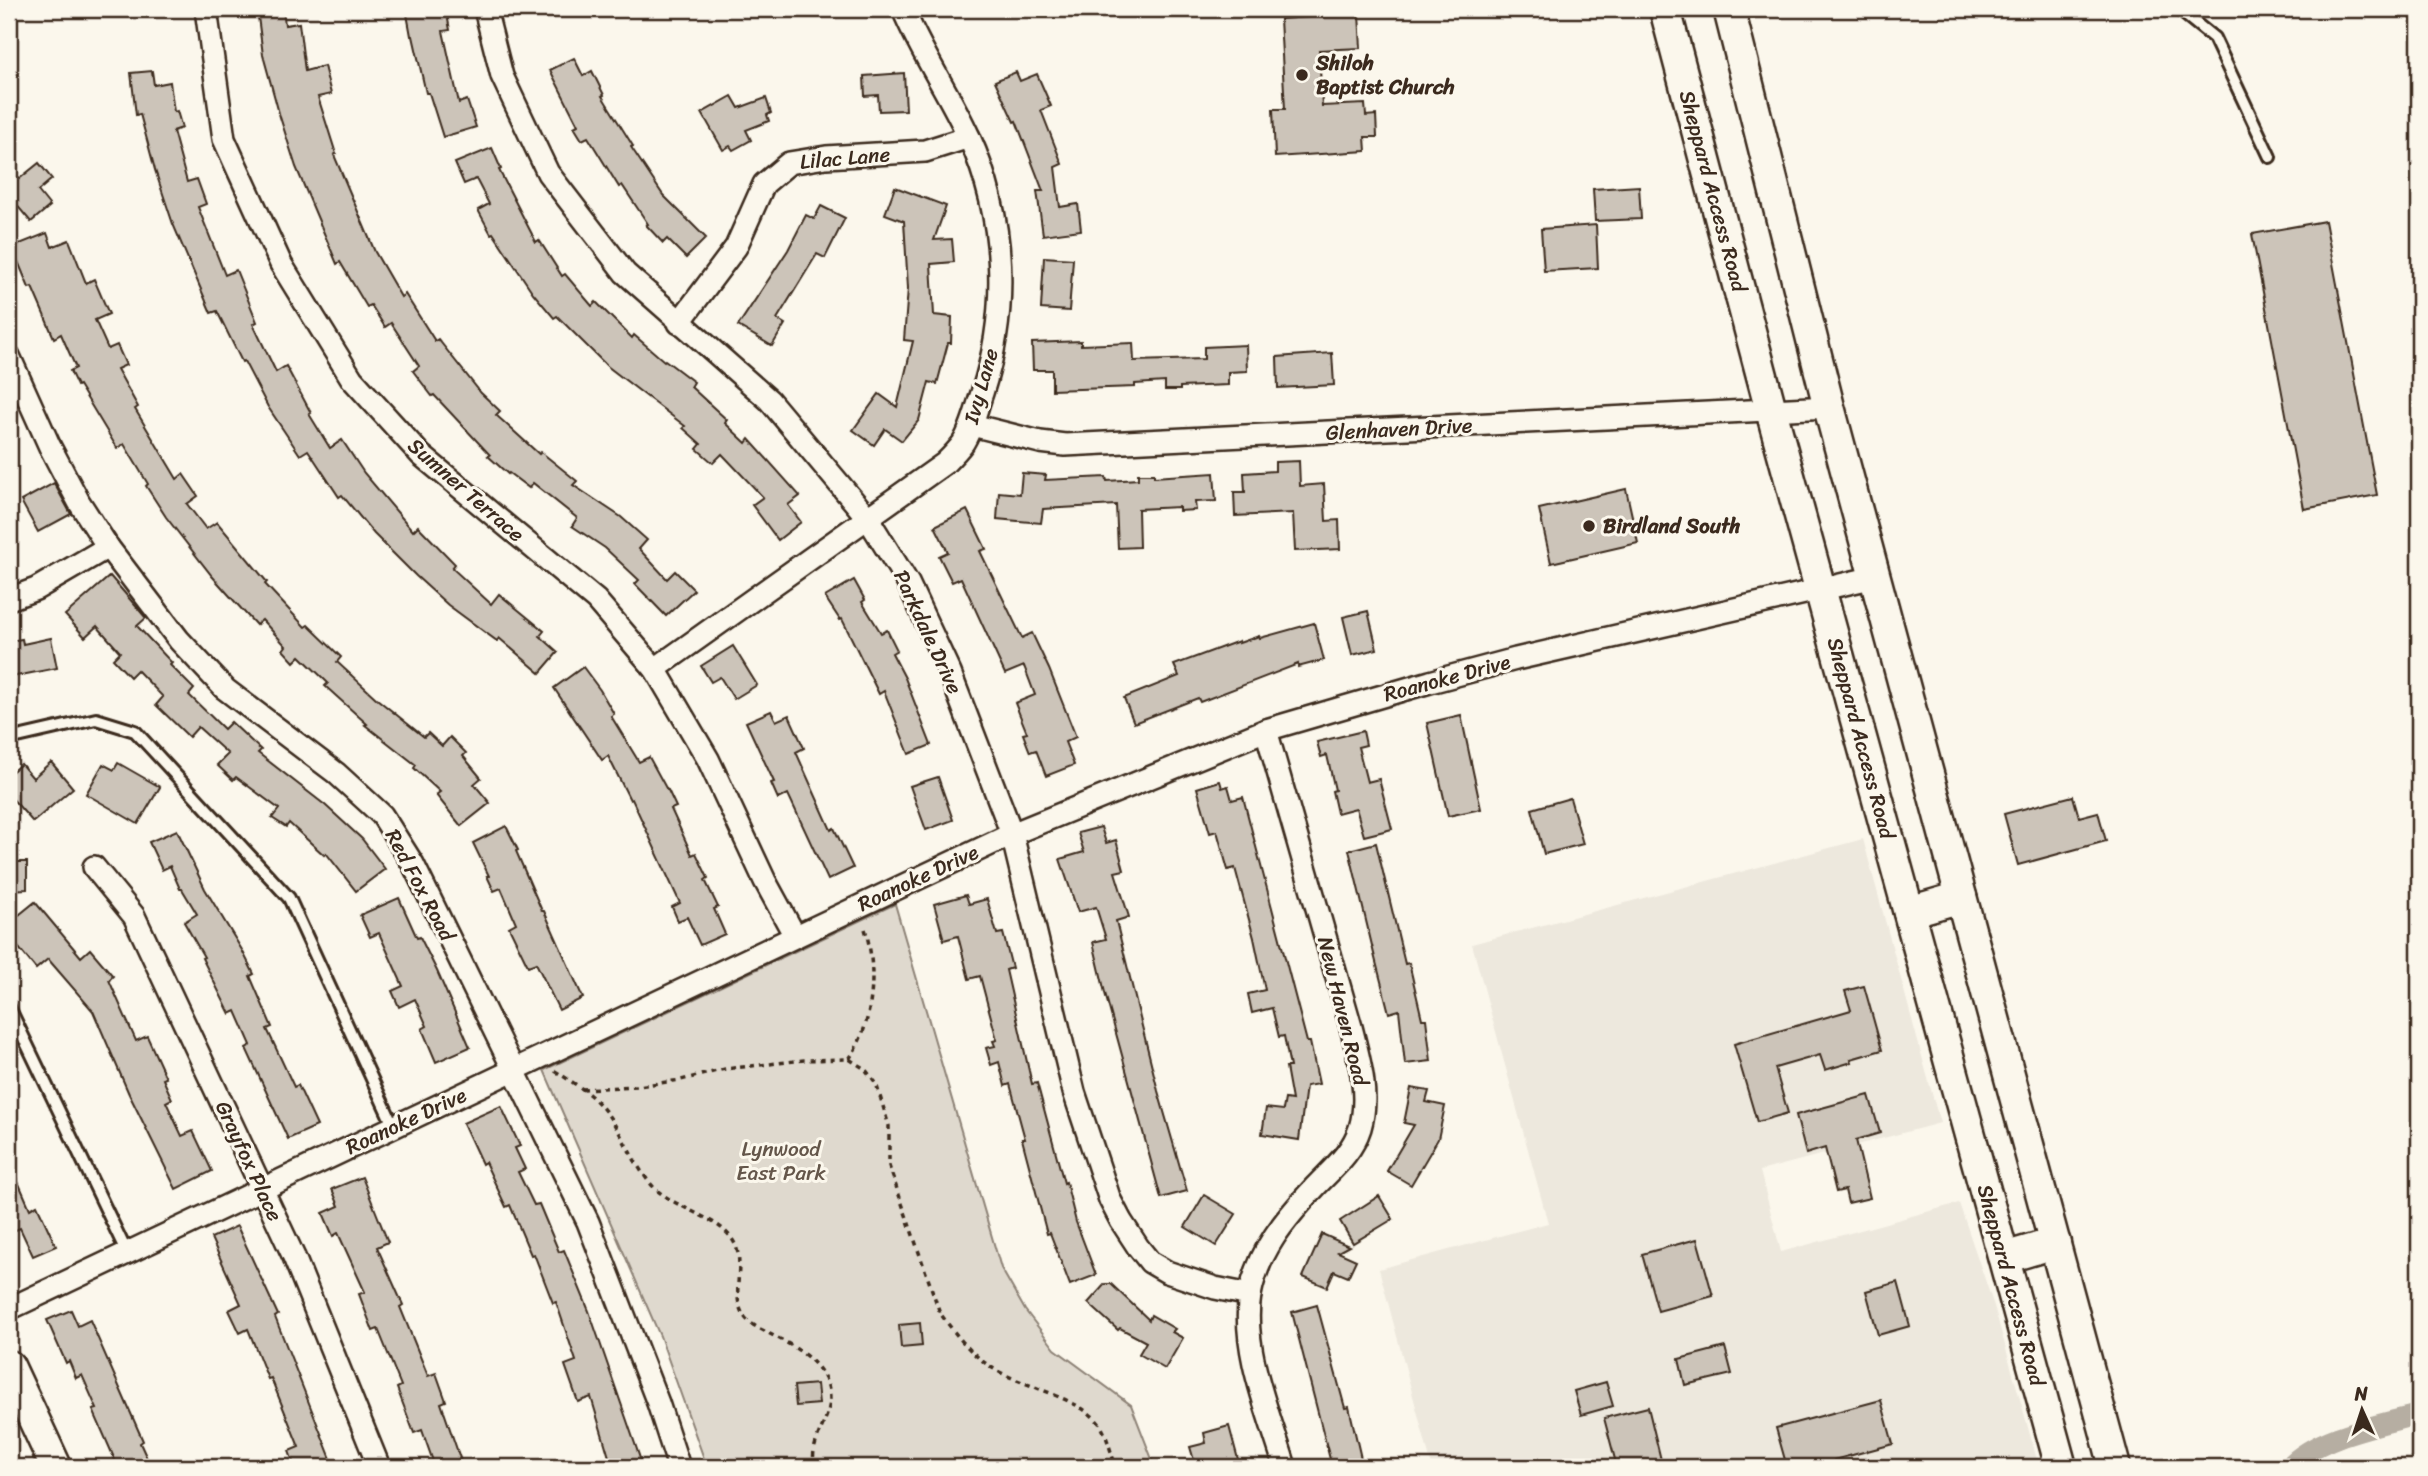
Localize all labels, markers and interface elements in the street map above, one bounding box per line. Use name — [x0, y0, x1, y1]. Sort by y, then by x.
place label: Shiloh Baptist Church — [1315, 44, 1455, 106]
marker: Shiloh Baptist Church — [1294, 67, 1310, 83]
street label: Sheppard Access Road — [1668, 86, 1759, 298]
street label: Lilac Lane — [798, 135, 892, 181]
street label: Ivy Lane — [952, 344, 1010, 429]
street label: Glenhaven Drive — [1325, 406, 1474, 452]
street label: Sumner Terrace — [399, 428, 534, 552]
place label: Birdland South — [1603, 507, 1740, 545]
marker: Birdland South — [1581, 518, 1597, 534]
street label: Parkdale Drive — [883, 563, 974, 701]
street label: Sheppard Access Road — [1816, 633, 1907, 845]
street label: Roanoke Drive — [1379, 643, 1515, 713]
street label: Red Fox Road — [374, 822, 467, 950]
street label: Roanoke Drive — [851, 833, 985, 923]
street label: New Haven Road — [1306, 933, 1380, 1091]
street label: Roanoke Drive — [339, 1076, 473, 1166]
street label: Grayfox Place — [204, 1094, 294, 1228]
park label: Lynwood East Park — [736, 1130, 827, 1192]
street label: Sheppard Access Road — [1966, 1180, 2057, 1392]
north arrow — [2326, 1374, 2396, 1444]
text: N — [2353, 1377, 2369, 1410]

